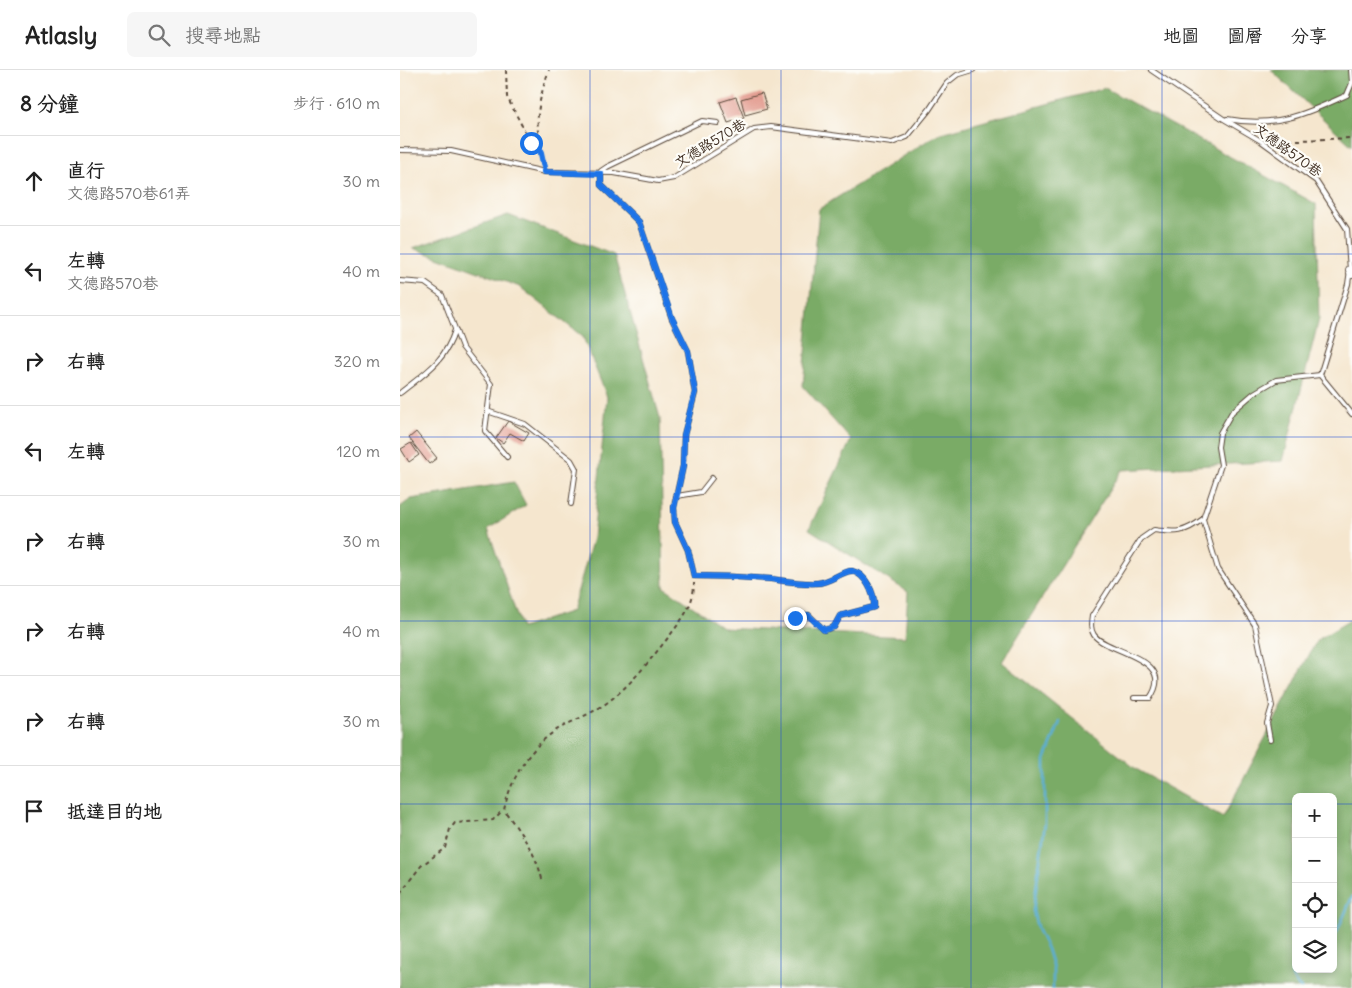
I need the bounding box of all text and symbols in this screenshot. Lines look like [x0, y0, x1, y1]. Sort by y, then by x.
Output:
search box [127, 12, 477, 57]
text: Atlasly [25, 20, 97, 50]
icon: search [145, 21, 173, 49]
text: 搜尋地點 [185, 23, 261, 47]
text: 地圖 [1163, 24, 1199, 47]
text: 圖層 [1227, 24, 1263, 47]
text: 分享 [1291, 24, 1327, 47]
text: 8 分鐘 [20, 90, 79, 117]
text: 步行 · 610 m [293, 93, 380, 113]
street label: 文德路570巷 [671, 114, 750, 171]
street label: 文德路570巷 [1250, 119, 1327, 181]
route start [520, 132, 543, 155]
text: 直行 [67, 158, 105, 182]
icon: ahead [20, 167, 48, 195]
text: 30 m [343, 171, 380, 191]
text: 文德路570巷61弄 [67, 183, 190, 203]
text: 左轉 [67, 248, 105, 272]
icon: left [20, 257, 48, 285]
text: 40 m [342, 261, 380, 281]
text: 文德路570巷 [67, 273, 159, 293]
icon: right [20, 347, 48, 375]
text: 右轉 [67, 349, 105, 373]
text: 320 m [334, 351, 380, 371]
icon: left [20, 437, 48, 465]
text: 左轉 [67, 439, 105, 463]
text: 120 m [337, 441, 380, 461]
icon: right [20, 527, 48, 555]
text: 右轉 [67, 529, 105, 553]
text: 30 m [343, 531, 380, 551]
route end [784, 607, 807, 630]
icon: right [20, 617, 48, 645]
text: 右轉 [67, 619, 105, 643]
text: 40 m [342, 621, 380, 641]
icon: right [20, 707, 48, 735]
text: 右轉 [67, 709, 105, 733]
text: 30 m [343, 711, 380, 731]
map controls [1292, 793, 1337, 973]
button: + [1292, 793, 1337, 838]
icon: arrive [20, 797, 48, 825]
text: 抵達目的地 [67, 799, 162, 823]
button: − [1292, 838, 1337, 883]
button: locate [1292, 883, 1337, 928]
button: layers [1292, 928, 1337, 973]

